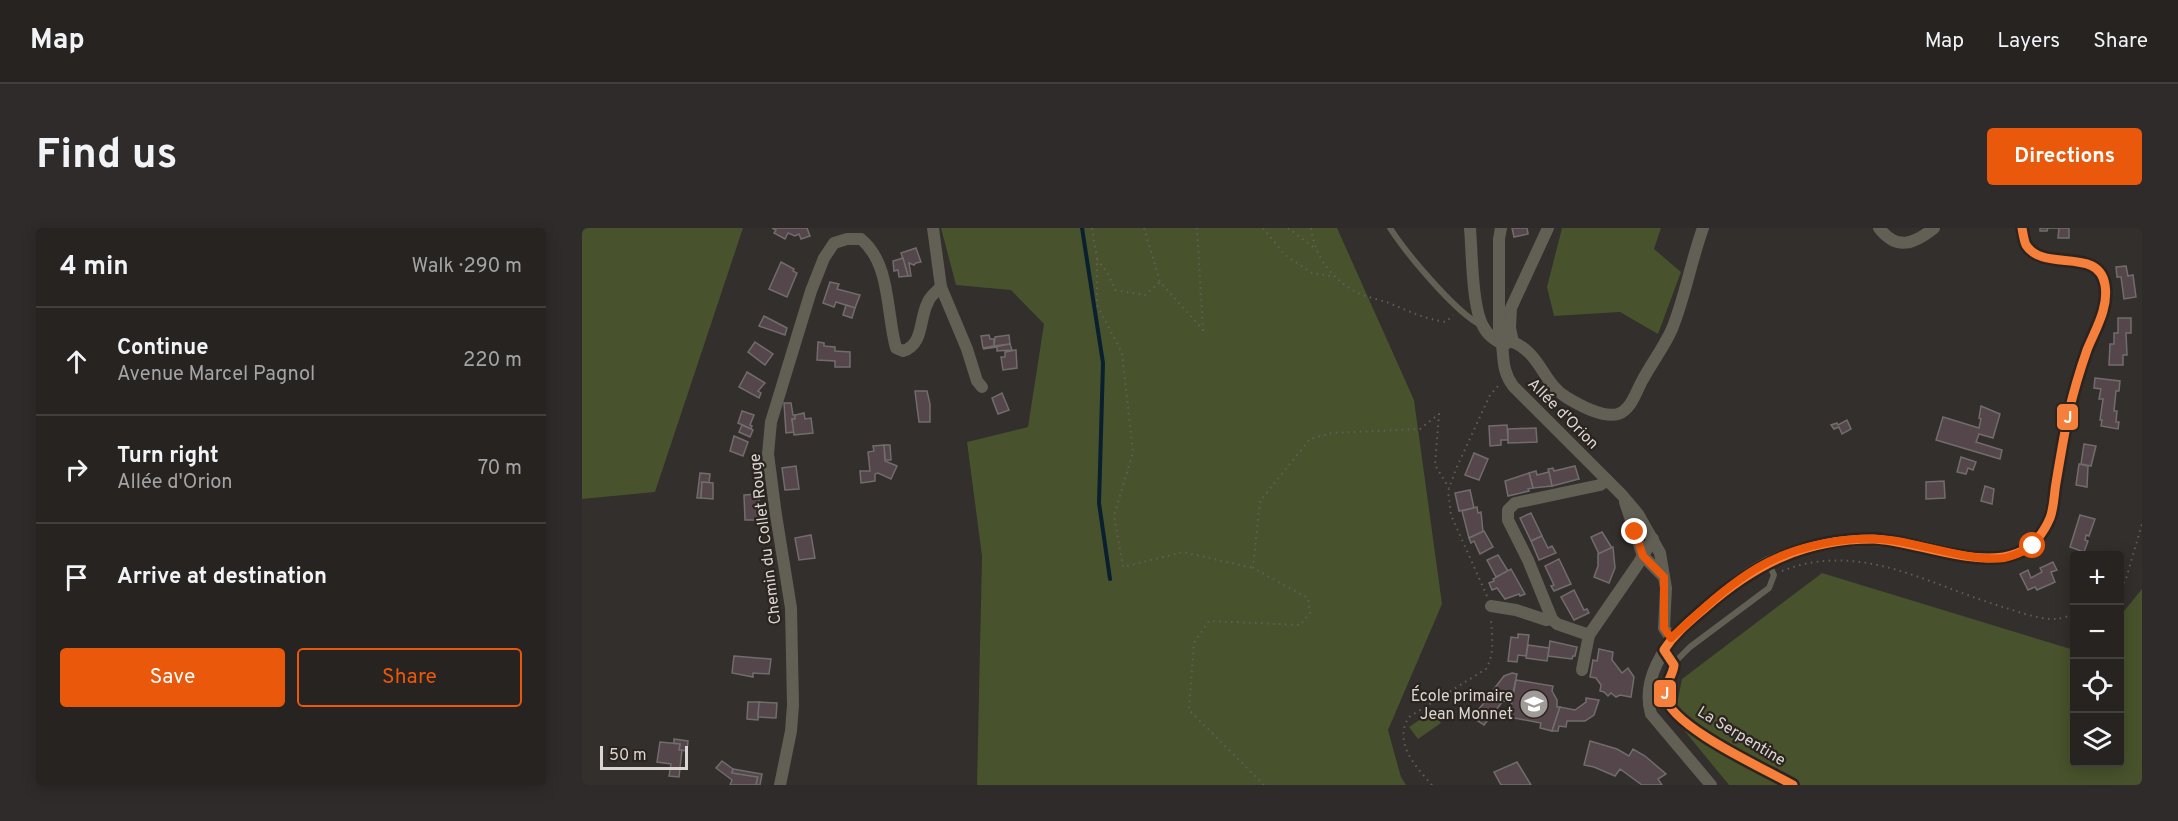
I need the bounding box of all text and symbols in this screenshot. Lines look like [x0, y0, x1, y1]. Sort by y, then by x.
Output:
text: Map [30, 23, 85, 59]
text: Map [1925, 28, 1964, 55]
text: Layers [1997, 28, 2060, 55]
text: Share [2093, 28, 2148, 55]
button: Directions [1987, 128, 2142, 185]
text: Find us [36, 130, 177, 183]
text: 4 min [60, 251, 129, 284]
text: Walk · 290 m [411, 254, 522, 280]
text: Continue [117, 335, 208, 362]
icon: ahead [60, 345, 93, 378]
text: 220 m [463, 348, 522, 374]
text: Avenue Marcel Pagnol [117, 362, 315, 388]
street label: Allée d'Orion [1523, 375, 1602, 454]
line badge: J [2056, 403, 2079, 431]
text: J [2064, 409, 2072, 429]
text: Turn right [117, 443, 219, 470]
street label: Chemin du Collet Rouge [746, 452, 786, 625]
icon: right [60, 453, 93, 486]
text: 70 m [478, 456, 522, 482]
text: Allée d'Orion [117, 470, 233, 496]
route end [1621, 518, 1647, 544]
route start [2019, 532, 2045, 558]
map controls [2070, 551, 2124, 767]
button: + [2070, 551, 2124, 605]
icon: arrive [60, 561, 93, 594]
text: Arrive at destination [117, 564, 327, 591]
button: − [2070, 605, 2124, 659]
button: Save [60, 648, 285, 707]
button: Share [297, 648, 522, 707]
button: locate [2070, 659, 2124, 713]
line badge: J [1653, 679, 1677, 708]
place label: École primaire Jean Monnet [1411, 685, 1513, 725]
text: J [1661, 685, 1669, 705]
school or university icon: École primaire Jean Monnet [1518, 688, 1550, 720]
street label: La Serpentine [1693, 702, 1789, 771]
button: layers [2070, 713, 2124, 767]
scale bar [600, 743, 688, 770]
text: 50 m [609, 746, 647, 766]

